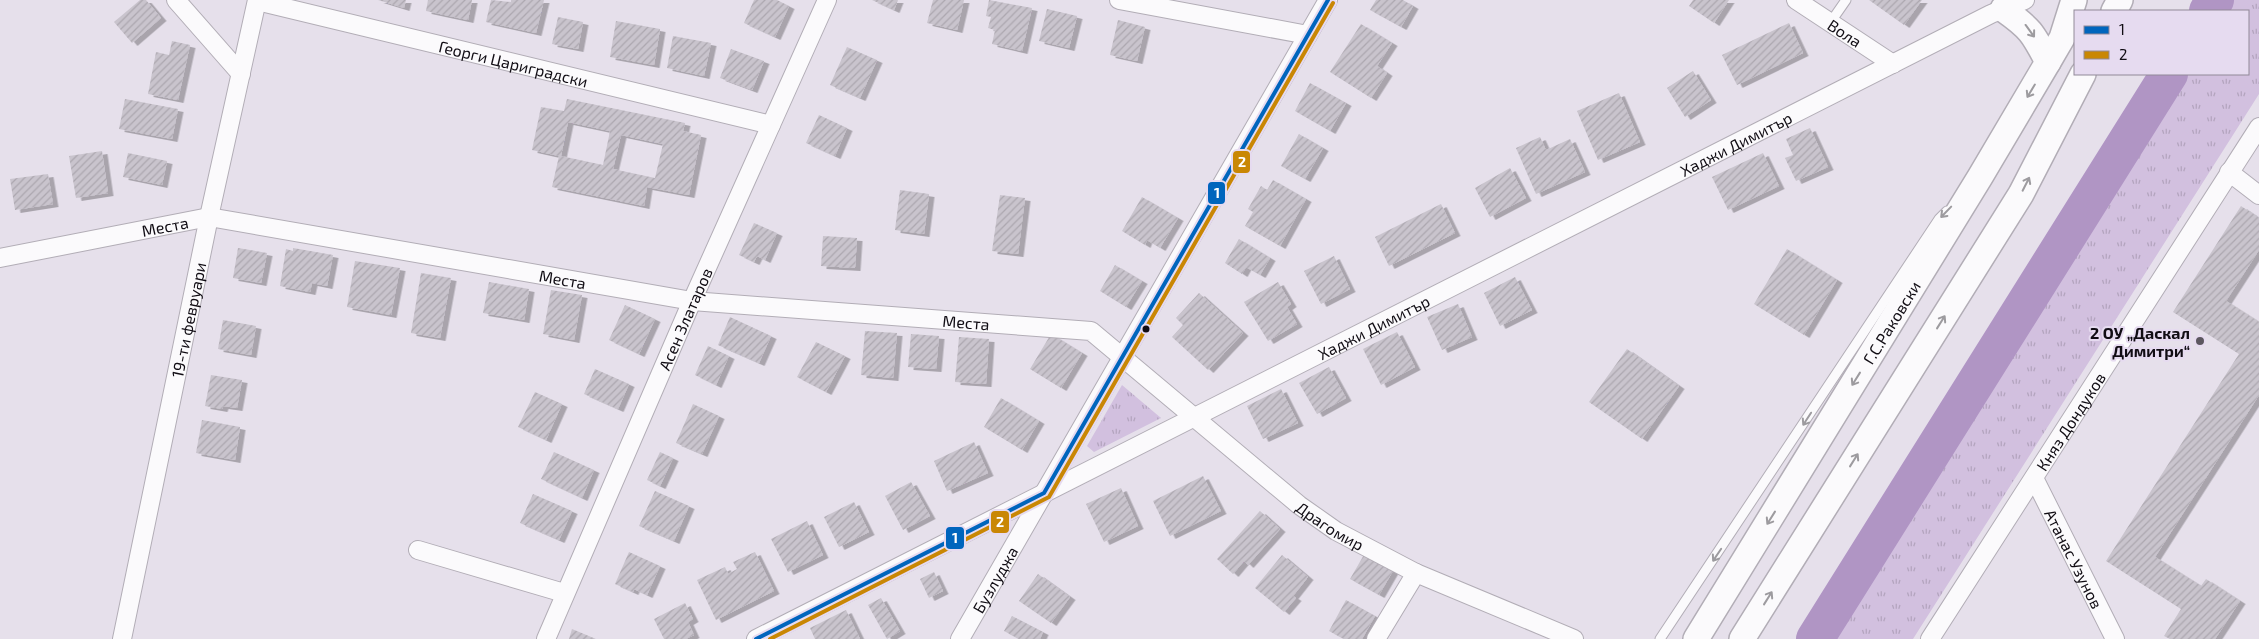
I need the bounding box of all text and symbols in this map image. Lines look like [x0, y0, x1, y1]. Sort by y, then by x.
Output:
legend [2074, 10, 2249, 75]
street label: Вола [1825, 14, 1866, 51]
text: 1 [2119, 20, 2125, 38]
one-way arrow [2025, 24, 2036, 37]
street label: Георги Цариградски [437, 36, 590, 90]
text: 2 [2119, 45, 2127, 63]
one-way arrow [2025, 83, 2035, 97]
street label: Хаджи Димитър [1677, 107, 1795, 179]
line badge: 2 [1232, 150, 1251, 174]
text: 2 [1238, 153, 1246, 170]
one-way arrow [2022, 177, 2031, 192]
line badge: 1 [1207, 181, 1226, 205]
text: 1 [1214, 184, 1220, 201]
one-way arrow [1940, 206, 1952, 218]
street label: Места [140, 212, 190, 240]
street label: 19-ти февруари [167, 260, 209, 379]
street label: Асен Златаров [654, 264, 715, 373]
street label: Места [538, 265, 588, 292]
street label: Г.С.Раковски [1858, 277, 1924, 367]
street label: Хаджи Димитър [1314, 290, 1433, 363]
street label: Места [942, 310, 990, 333]
one-way arrow [1936, 316, 1946, 330]
place label: 2 ОУ „Даскал Димитри“ [2090, 323, 2190, 360]
unlabelled marker [1141, 324, 1151, 334]
marker: 2 ОУ „Даскал Димитри“ [2194, 335, 2206, 347]
street label: Княз Дондуков [2031, 368, 2109, 474]
one-way arrow [1850, 372, 1860, 386]
one-way arrow [1802, 412, 1812, 426]
one-way arrow [1850, 453, 1860, 467]
street label: Драгомир [1293, 497, 1367, 554]
street label: Атанас Узунов [2042, 506, 2107, 611]
line badge: 2 [990, 510, 1010, 534]
one-way arrow [1765, 510, 1775, 524]
text: 2 [996, 513, 1004, 530]
line badge: 1 [945, 526, 965, 550]
text: 1 [952, 529, 958, 546]
street label: Бузлуджа [968, 543, 1021, 616]
one-way arrow [1712, 547, 1722, 561]
one-way arrow [1764, 591, 1774, 605]

